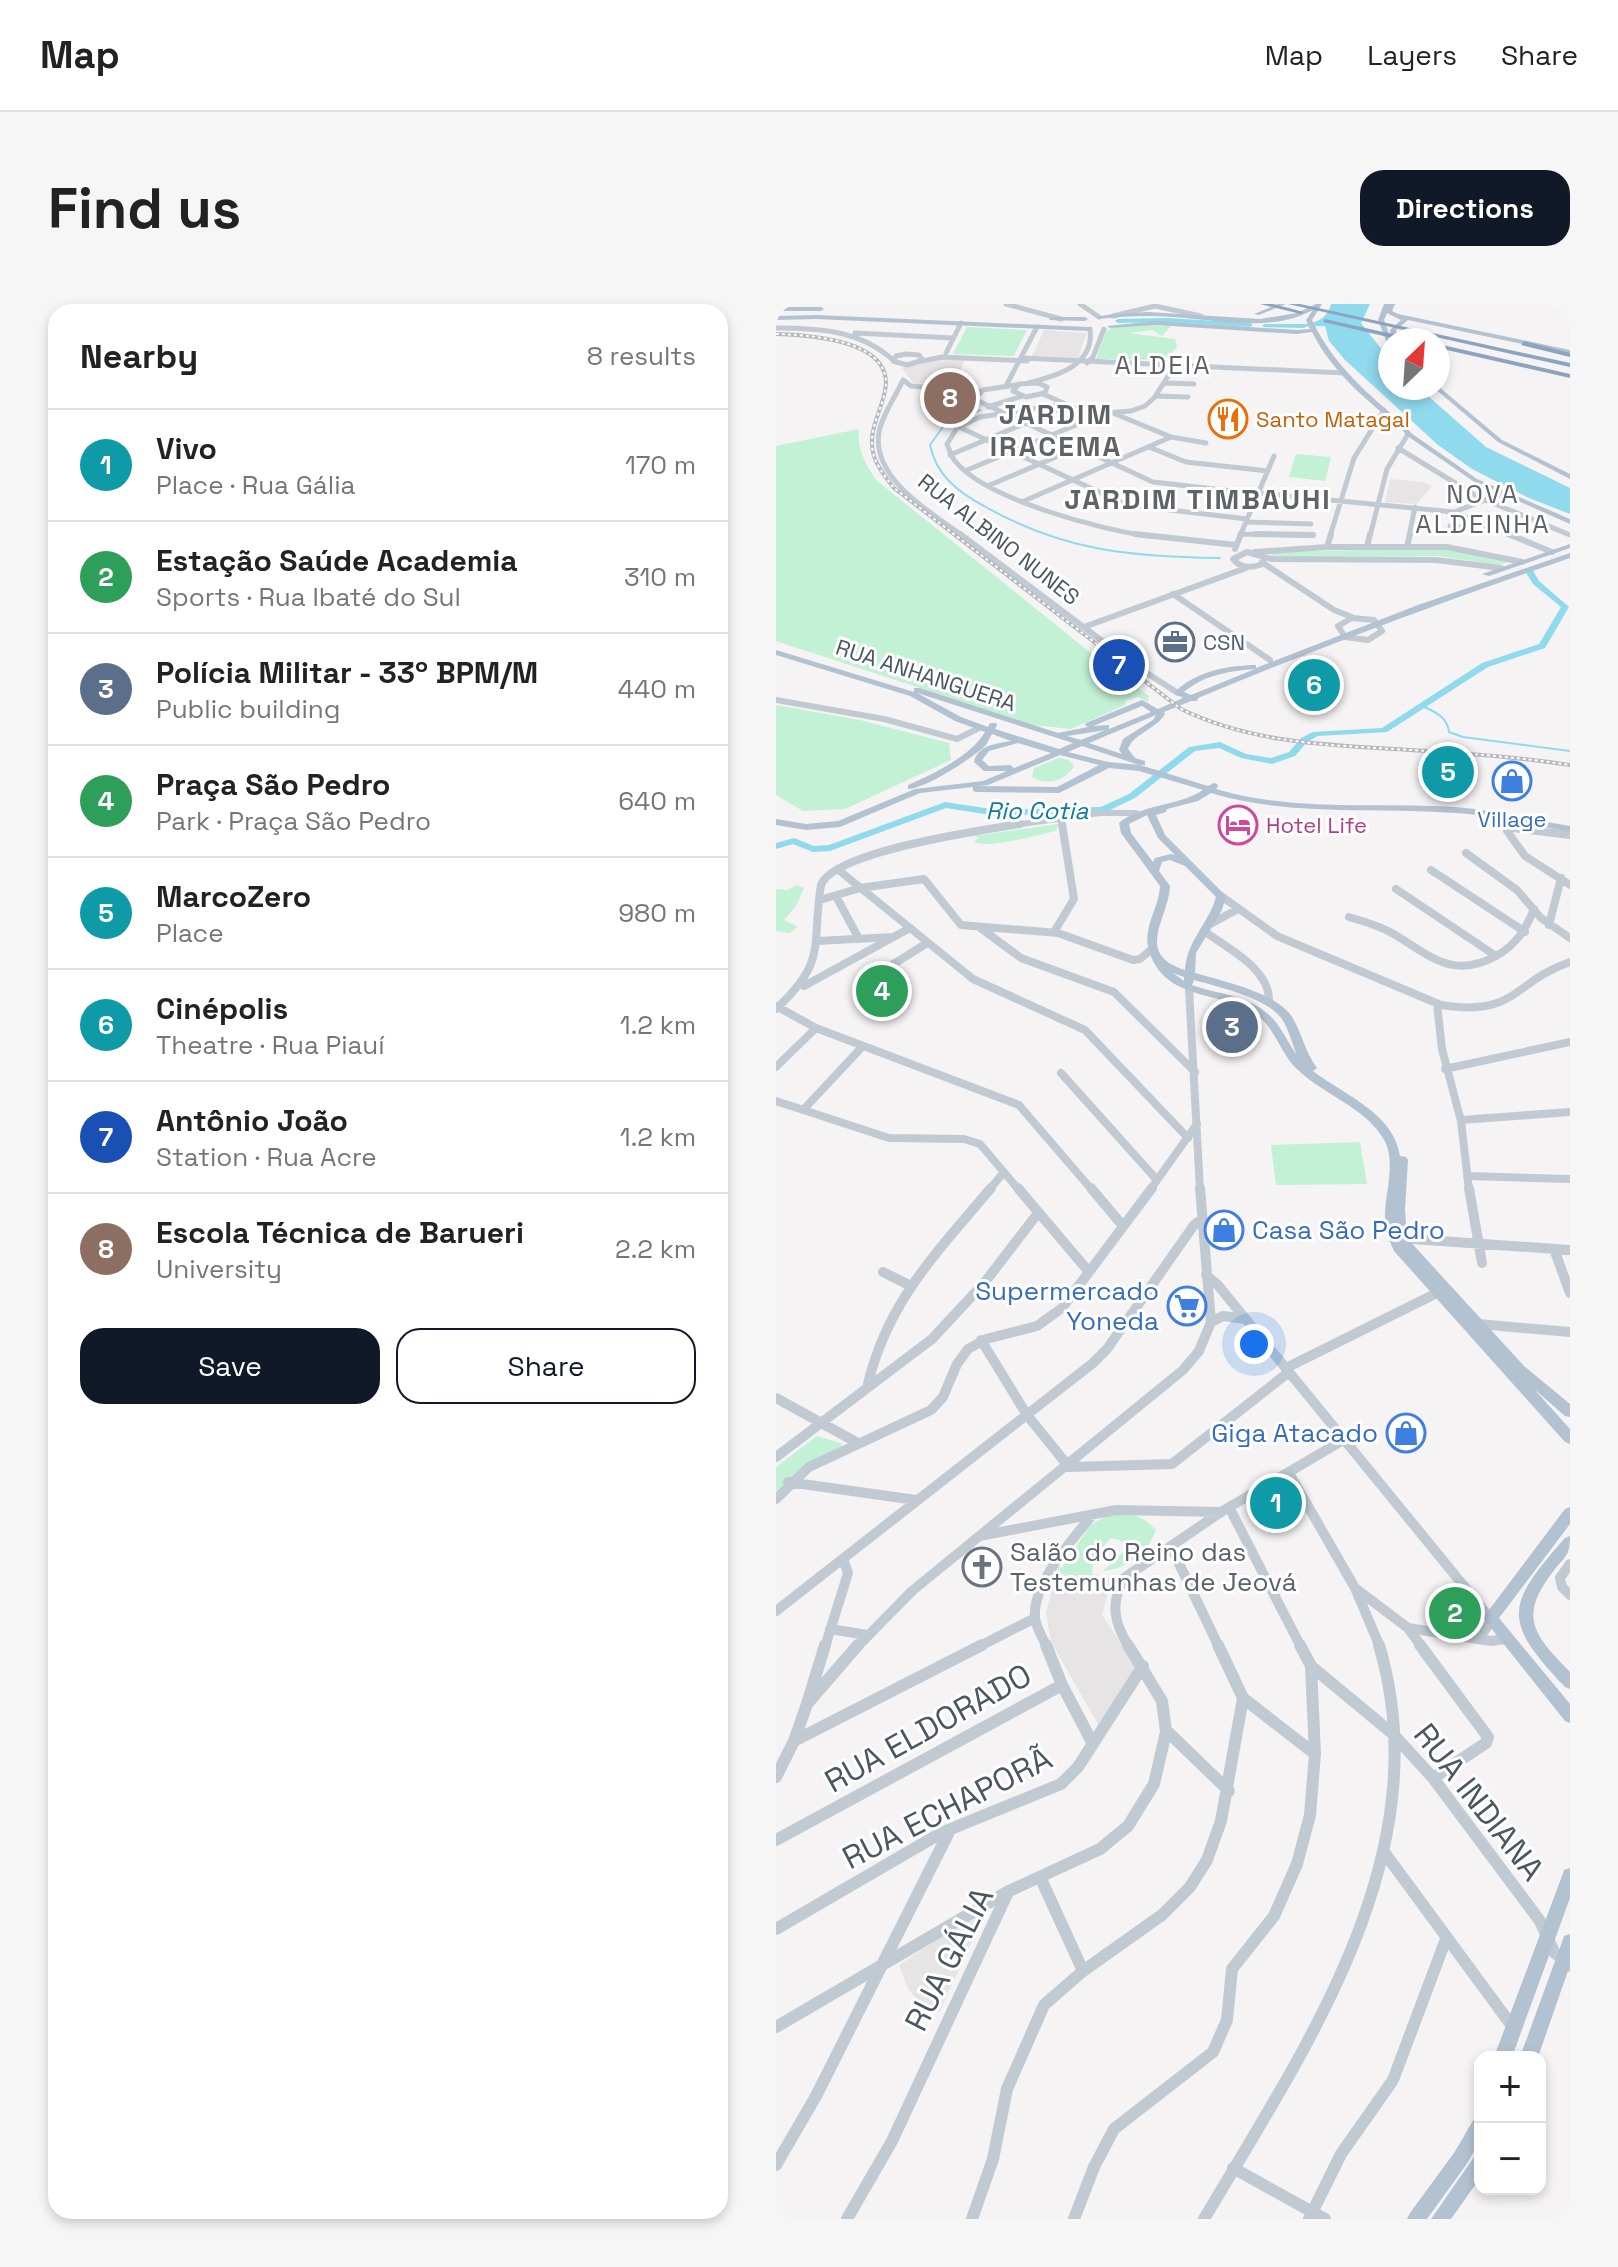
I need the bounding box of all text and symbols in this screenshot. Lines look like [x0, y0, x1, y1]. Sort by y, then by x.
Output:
text: Map [40, 31, 120, 79]
text: Map [1265, 37, 1323, 73]
text: Layers [1367, 37, 1457, 73]
text: Share [1501, 37, 1578, 73]
button: Directions [1360, 170, 1570, 246]
text: Find us [48, 173, 241, 244]
north arrow [1378, 328, 1450, 400]
text: Nearby [80, 335, 198, 378]
text: 8 results [587, 339, 696, 373]
district label: ALDEIA [1114, 348, 1212, 382]
pin: 8 [924, 368, 976, 428]
district label: JARDIM IRACEMA [990, 396, 1122, 464]
restaurant icon: Santo Matagal [1207, 398, 1249, 440]
place label: Santo Matagal [1256, 405, 1410, 433]
text: Vivo [156, 429, 217, 468]
text: 1 [100, 448, 112, 482]
text: 170 m [625, 448, 696, 482]
street label: RUA ALBINO NUNES [912, 467, 1086, 611]
text: Place · Rua Gália [156, 468, 356, 502]
district label: NOVA ALDEINHA [1415, 477, 1551, 541]
district label: JARDIM TIMBAUHI [1064, 481, 1332, 517]
text: Estação Saúde Academia [156, 541, 518, 580]
text: 2 [98, 560, 114, 594]
text: 310 m [624, 560, 696, 594]
text: Sports · Rua Ibaté do Sul [156, 580, 461, 614]
office icon: CSN [1154, 621, 1196, 663]
place label: CSN [1203, 628, 1245, 656]
street label: RUA ANHANGUERA [832, 633, 1020, 717]
pin: 7 [1093, 635, 1145, 695]
text: Polícia Militar - 33º BPM/M [156, 653, 538, 692]
pin: 6 [1288, 655, 1340, 715]
text: 3 [98, 672, 114, 706]
text: 440 m [618, 672, 696, 706]
text: Public building [156, 692, 340, 726]
pin: 5 [1422, 742, 1474, 802]
shop icon: Village [1491, 760, 1533, 802]
text: Praça São Pedro [156, 765, 390, 804]
text: 4 [98, 784, 114, 818]
text: 640 m [618, 784, 696, 818]
water label: Rio Cotia [986, 795, 1088, 826]
text: Park · Praça São Pedro [156, 804, 431, 838]
hotel icon: Hotel Life [1217, 804, 1259, 846]
place label: Village [1477, 805, 1547, 833]
place label: Hotel Life [1266, 811, 1367, 839]
text: MarcoZero [156, 877, 311, 916]
text: 5 [98, 896, 114, 930]
text: 980 m [618, 896, 696, 930]
text: Place [156, 916, 224, 950]
pin: 4 [856, 961, 908, 1021]
text: Cinépolis [156, 989, 288, 1028]
pin: 3 [1206, 997, 1258, 1057]
text: 6 [98, 1008, 114, 1042]
text: 1.2 km [620, 1008, 696, 1042]
text: Theatre · Rua Piauí [156, 1028, 385, 1062]
text: Antônio João [156, 1101, 348, 1140]
text: 7 [99, 1120, 113, 1154]
text: 1.2 km [620, 1120, 696, 1154]
text: Station · Rua Acre [156, 1140, 377, 1174]
shop icon: Casa São Pedro [1203, 1209, 1245, 1251]
text: Escola Técnica de Barueri [156, 1213, 524, 1252]
place label: Casa São Pedro [1252, 1213, 1445, 1247]
text: 8 [98, 1232, 114, 1266]
text: 2.2 km [615, 1232, 696, 1266]
text: University [156, 1252, 282, 1286]
place label: Supermercado Yoneda [975, 1274, 1159, 1338]
supermarket icon: Supermercado Yoneda [1166, 1285, 1208, 1327]
your location [1234, 1324, 1274, 1364]
button: Save [80, 1328, 380, 1404]
button: Share [396, 1328, 696, 1404]
shop icon: Giga Atacado [1385, 1412, 1427, 1454]
place label: Giga Atacado [1211, 1416, 1378, 1450]
pin: 1 [1250, 1473, 1302, 1533]
place label: Salão do Reino das Testemunhas de Jeová [1010, 1535, 1297, 1599]
church icon: Salão do Reino das Testemunhas de Jeová [961, 1546, 1003, 1588]
pin: 2 [1429, 1583, 1481, 1643]
street label: RUA ELDORADO [818, 1655, 1038, 1801]
street label: RUA INDIANA [1405, 1715, 1553, 1889]
street label: RUA ECHAPORÃ [836, 1738, 1058, 1878]
street label: RUA GÁLIA [896, 1881, 1002, 2037]
map controls [1474, 2051, 1546, 2195]
button: + [1474, 2051, 1546, 2123]
button: − [1474, 2123, 1546, 2195]

